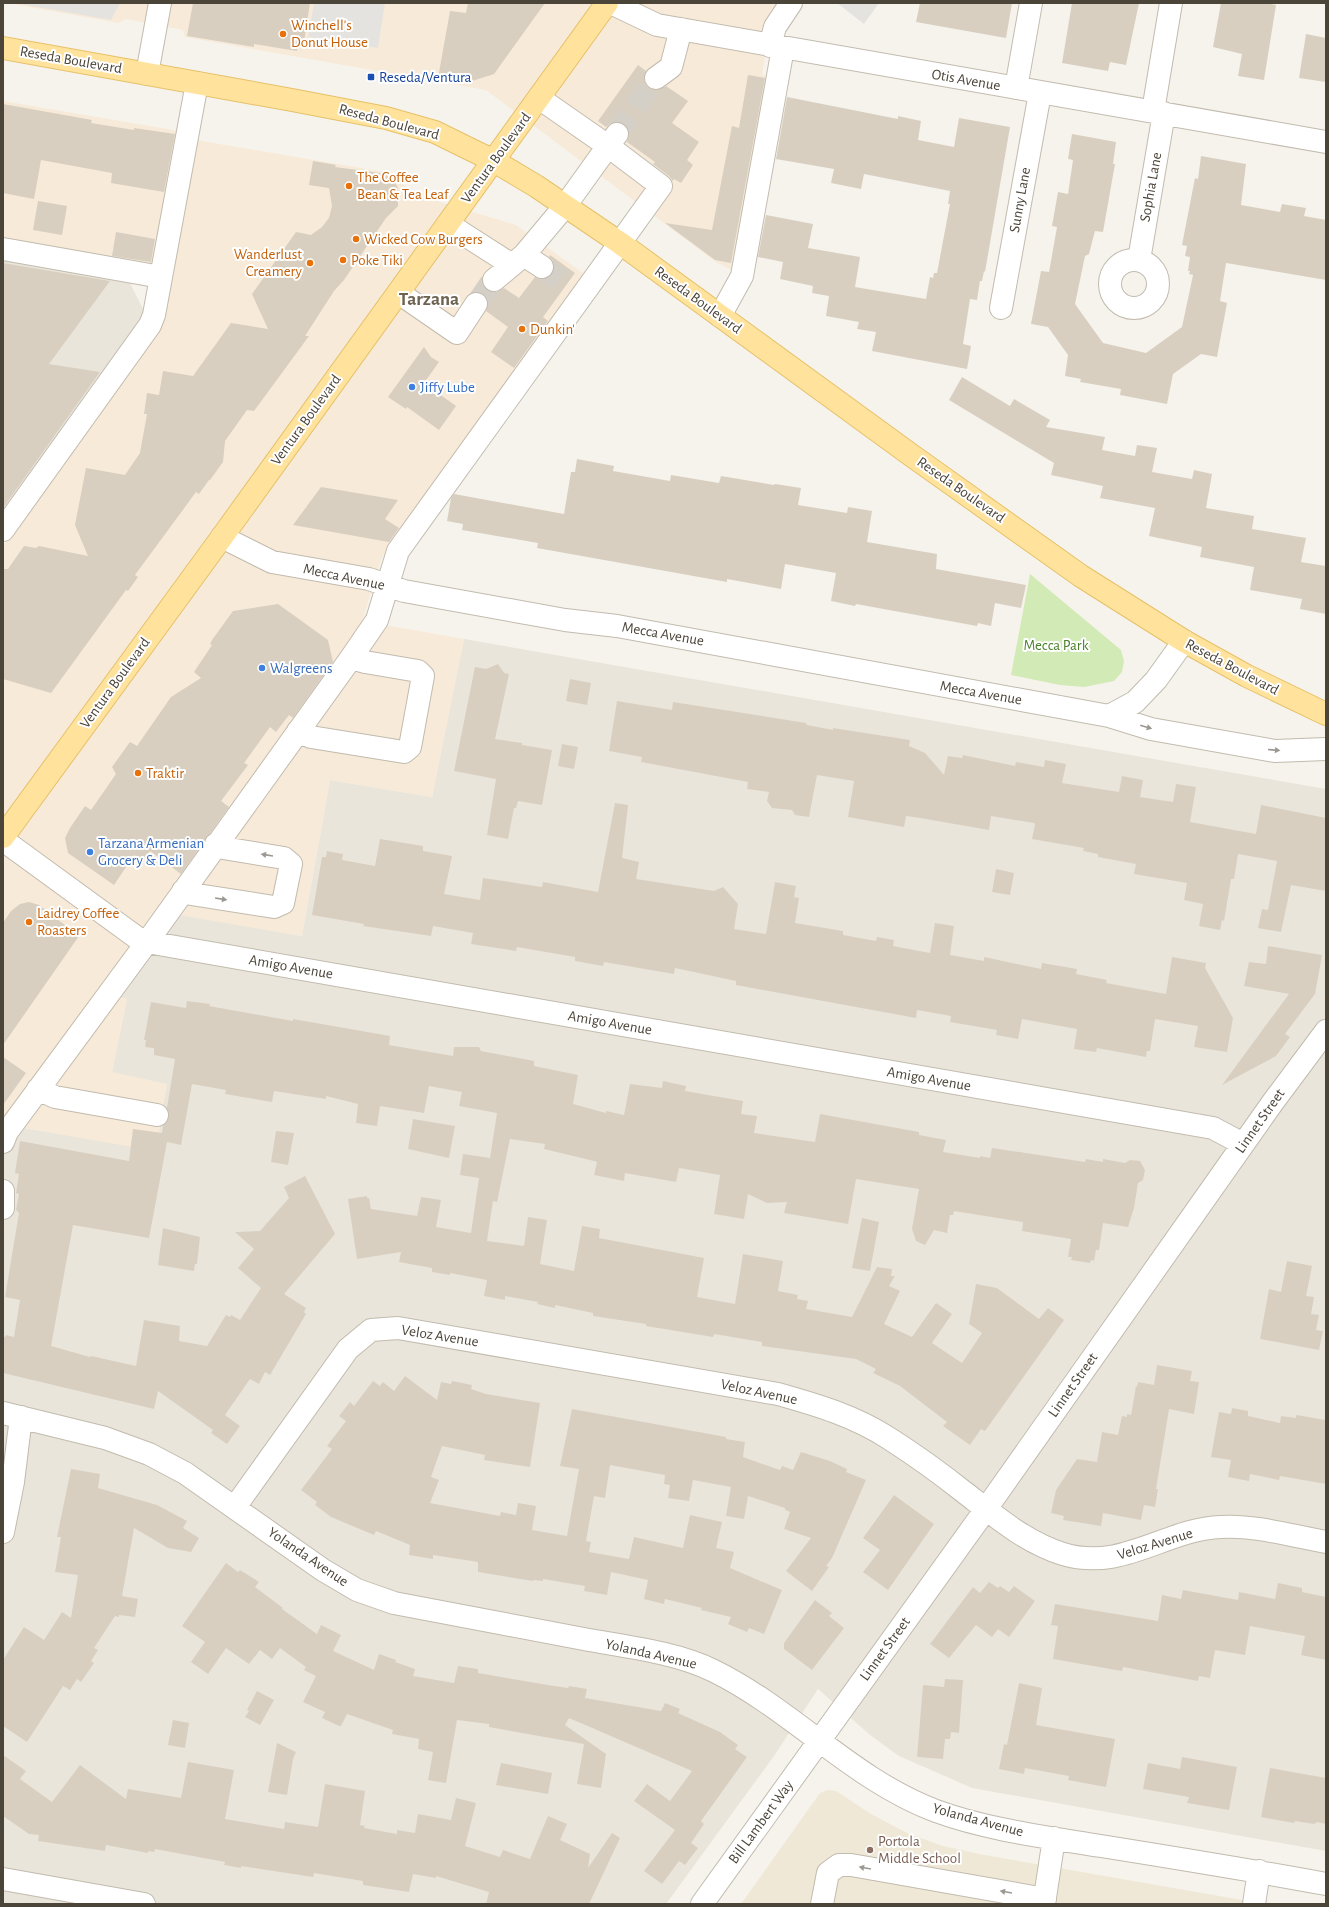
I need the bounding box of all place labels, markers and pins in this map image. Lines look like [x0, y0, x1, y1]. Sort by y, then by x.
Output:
place label: Winchell's Donut House [291, 18, 368, 50]
marker: Winchell's Donut House [278, 29, 288, 39]
place label: Reseda/Ventura [379, 70, 472, 85]
marker: Reseda/Ventura [366, 72, 376, 82]
place label: The Coffee Bean & Tea Leaf [357, 170, 450, 202]
marker: The Coffee Bean & Tea Leaf [344, 181, 354, 191]
place label: Wicked Cow Burgers [364, 232, 483, 247]
marker: Wicked Cow Burgers [351, 234, 361, 244]
place label: Wanderlust Creamery [234, 247, 303, 279]
place label: Poke Tiki [351, 253, 403, 268]
marker: Poke Tiki [338, 255, 348, 265]
marker: Wanderlust Creamery [305, 258, 315, 268]
place label: Dunkin' [530, 322, 575, 337]
marker: Dunkin' [517, 324, 527, 334]
place label: Jiffy Lube [420, 380, 475, 395]
marker: Jiffy Lube [407, 382, 417, 392]
place label: Walgreens [270, 661, 332, 676]
marker: Walgreens [257, 663, 267, 673]
place label: Traktir [146, 766, 184, 781]
marker: Traktir [133, 768, 143, 778]
place label: Tarzana Armenian Grocery & Deli [98, 836, 204, 868]
marker: Tarzana Armenian Grocery & Deli [85, 847, 95, 857]
place label: Laidrey Coffee Roasters [37, 906, 119, 938]
marker: Laidrey Coffee Roasters [24, 917, 34, 927]
place label: Portola Middle School [878, 1834, 961, 1866]
marker: Portola Middle School [865, 1845, 875, 1855]

